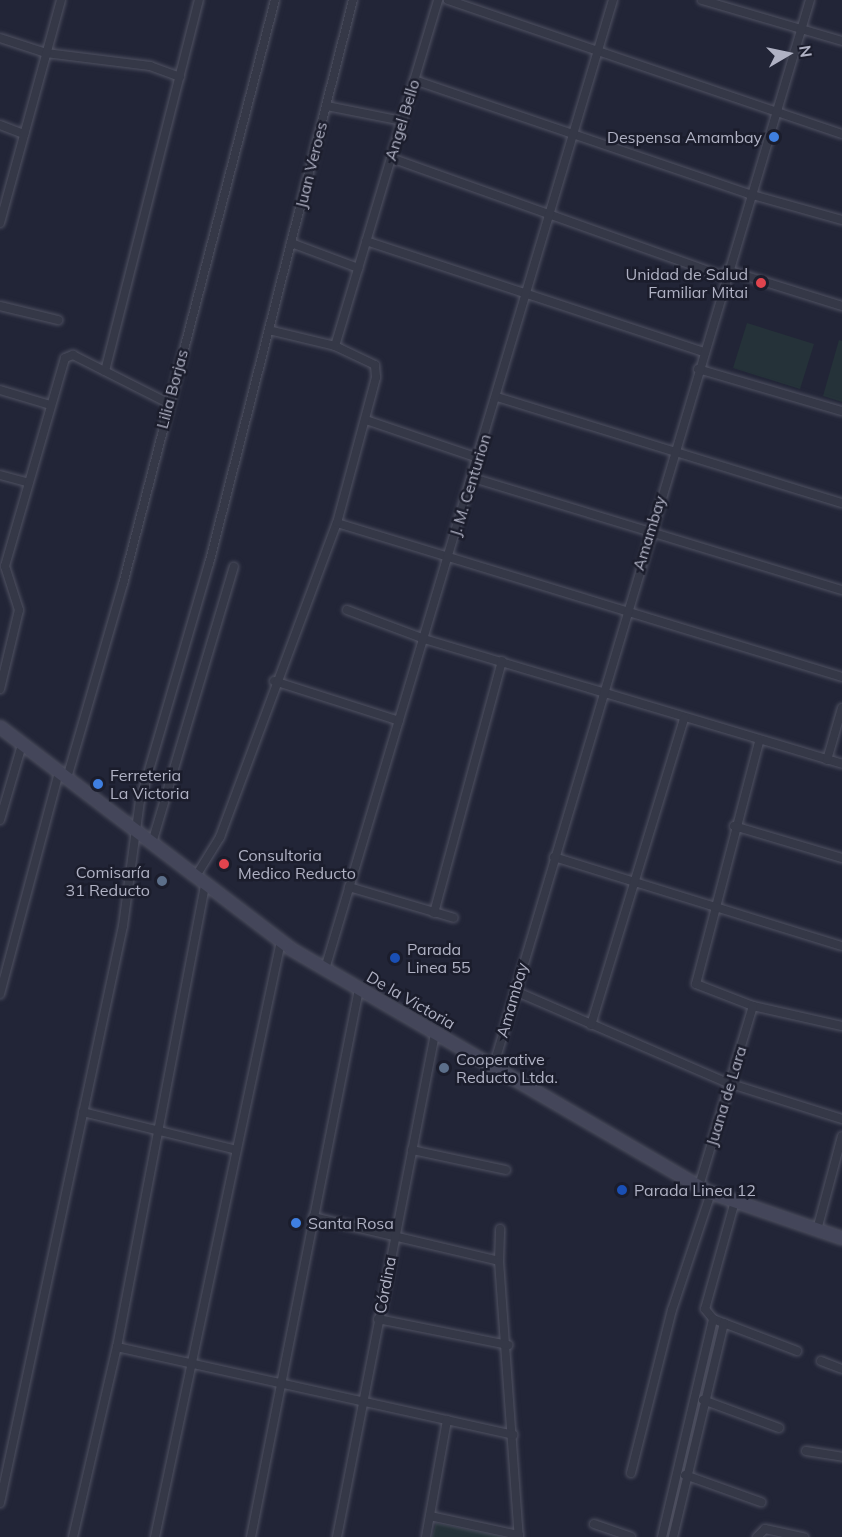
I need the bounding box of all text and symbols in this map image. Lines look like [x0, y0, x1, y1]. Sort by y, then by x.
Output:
north arrow [758, 24, 818, 84]
text: N [795, 44, 817, 59]
street label: Angel Bello [381, 77, 423, 163]
street label: Juan Veroes [291, 120, 331, 210]
place label: Despensa Amambay [607, 127, 762, 147]
marker: Despensa Amambay [767, 130, 781, 144]
place label: Unidad de Salud Familiar Mitai [625, 264, 748, 302]
marker: Unidad de Salud Familiar Mitai [752, 274, 770, 292]
street label: Lilia Borjas [152, 347, 192, 431]
street label: J. M. Centurion [445, 432, 495, 538]
street label: Amambay [629, 493, 669, 573]
place label: Ferreteria La Victoria [110, 765, 189, 803]
marker: Ferreteria La Victoria [91, 777, 105, 791]
place label: Consultoria Medico Reducto [238, 845, 356, 883]
marker: Consultoria Medico Reducto [215, 855, 233, 873]
place label: Comisaría 31 Reducto [66, 862, 150, 900]
marker: Comisaría 31 Reducto [155, 874, 169, 888]
place label: Parada Linea 55 [407, 939, 471, 977]
marker: Parada Linea 55 [388, 951, 402, 965]
street label: Amambay [492, 960, 532, 1040]
street label: De la Victoria [363, 967, 459, 1033]
street label: Juana de Lara [702, 1044, 750, 1148]
place label: Cooperative Reducto Ltda. [456, 1049, 558, 1087]
marker: Cooperative Reducto Ltda. [437, 1061, 451, 1075]
place label: Parada Linea 12 [634, 1180, 756, 1200]
marker: Parada Linea 12 [615, 1183, 629, 1197]
place label: Santa Rosa [308, 1213, 394, 1233]
marker: Santa Rosa [289, 1216, 303, 1230]
street label: Córdina [370, 1255, 400, 1315]

